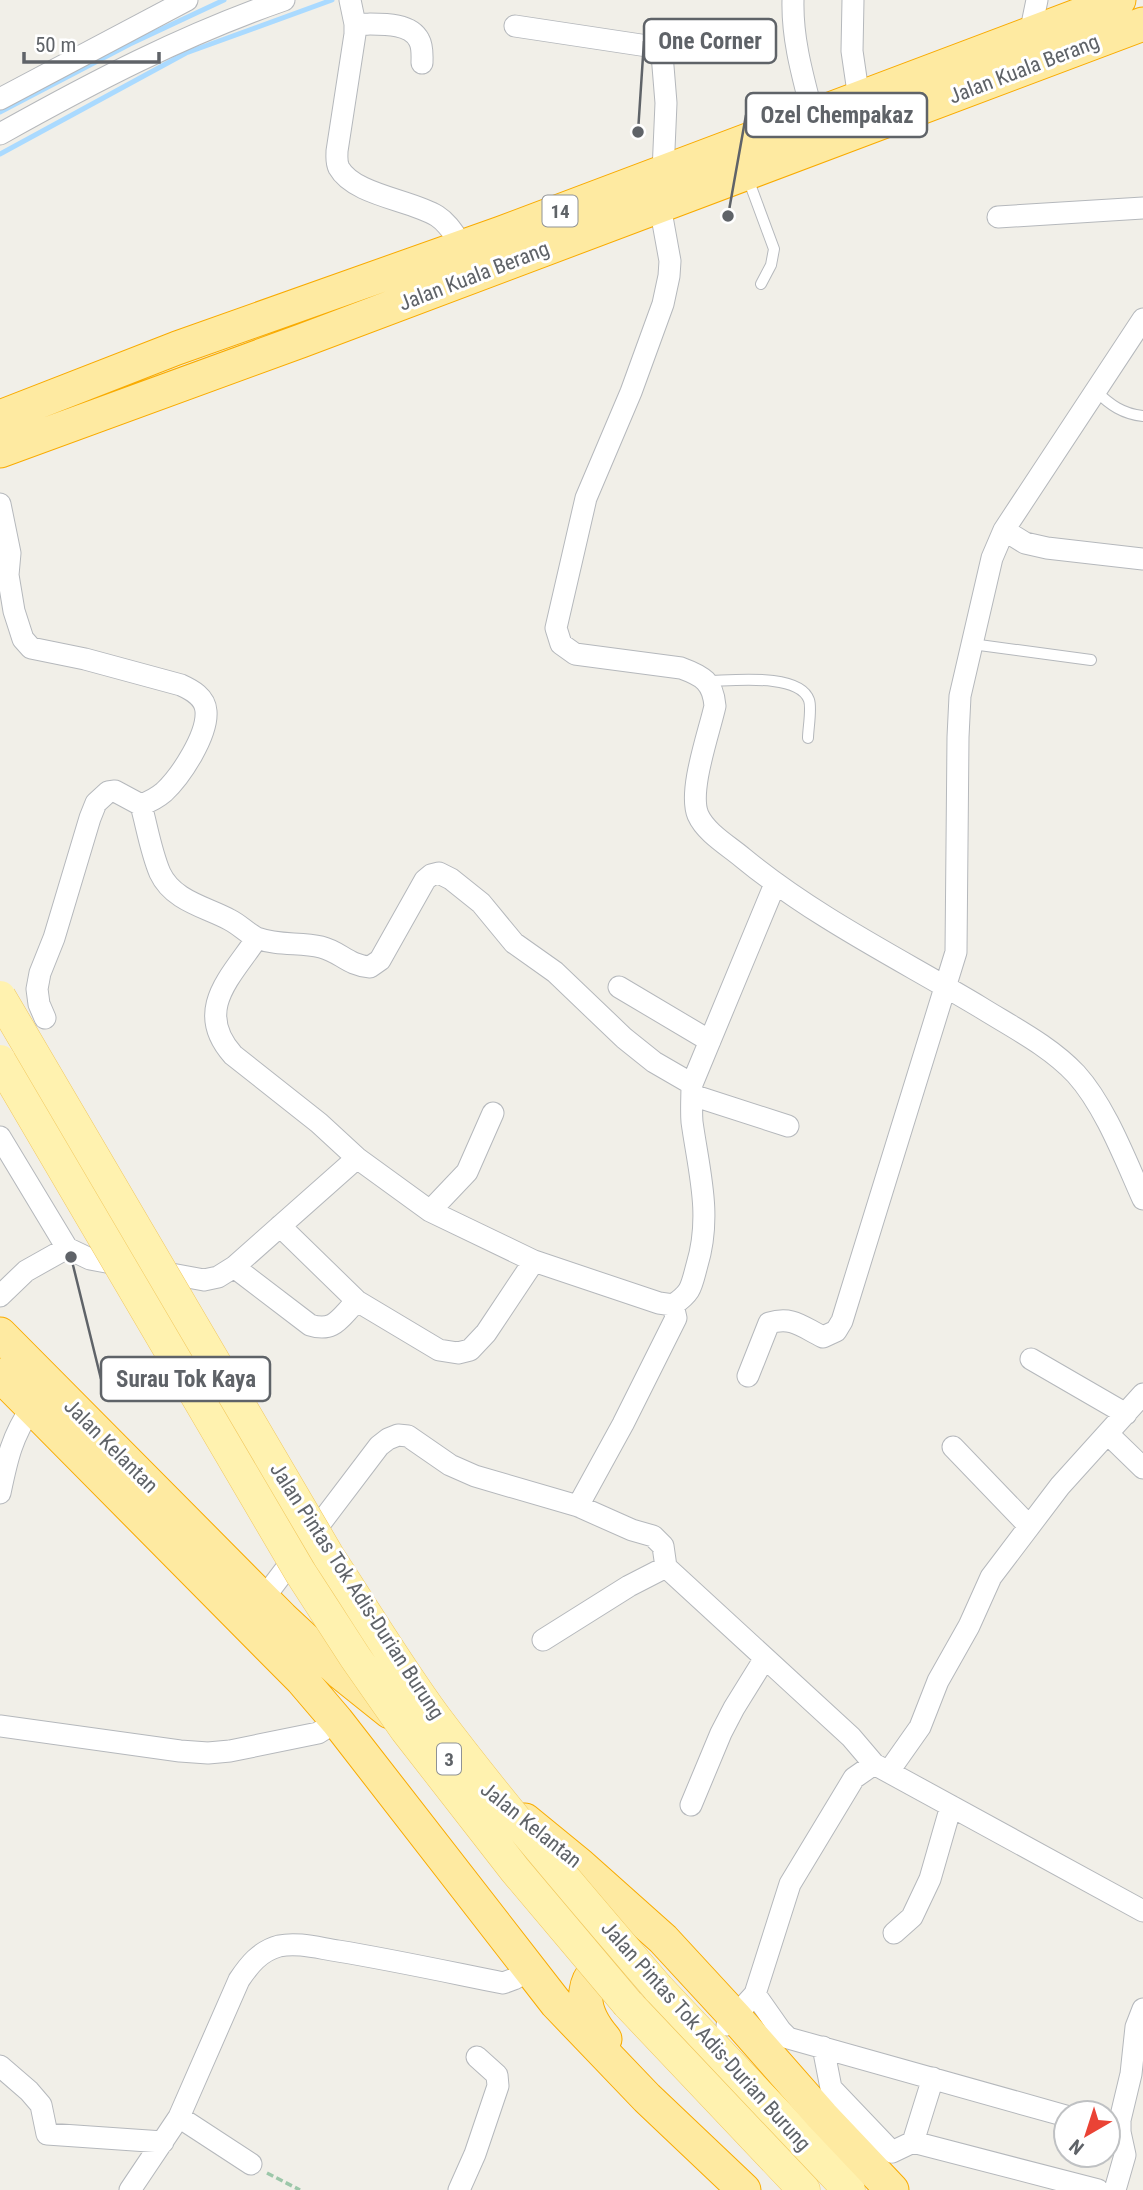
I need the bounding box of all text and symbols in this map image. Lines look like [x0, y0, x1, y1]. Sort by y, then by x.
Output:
callout: One Corner [644, 19, 776, 63]
scale bar [24, 21, 159, 65]
text: One Corner [658, 28, 762, 55]
street label: Jalan Kuala Berang [945, 29, 1103, 109]
text: 50 m [35, 33, 76, 57]
callout: Ozel Chempakaz [746, 93, 927, 137]
text: Ozel Chempakaz [760, 102, 914, 129]
road number: 14 [542, 196, 578, 226]
street label: Jalan Kuala Berang [395, 236, 553, 316]
callout: Surau Tok Kaya [101, 1357, 270, 1401]
text: Surau Tok Kaya [116, 1366, 256, 1393]
street label: Jalan Kelantan [59, 1394, 163, 1498]
street label: Jalan Pintas Tok Adis-Durian Burung [265, 1458, 449, 1724]
road number: 3 [437, 1744, 461, 1774]
street label: Jalan Kelantan [476, 1777, 586, 1873]
street label: Jalan Pintas Tok Adis-Durian Burung [596, 1916, 816, 2156]
north arrow [1052, 2099, 1122, 2169]
text: N [1065, 2134, 1088, 2159]

